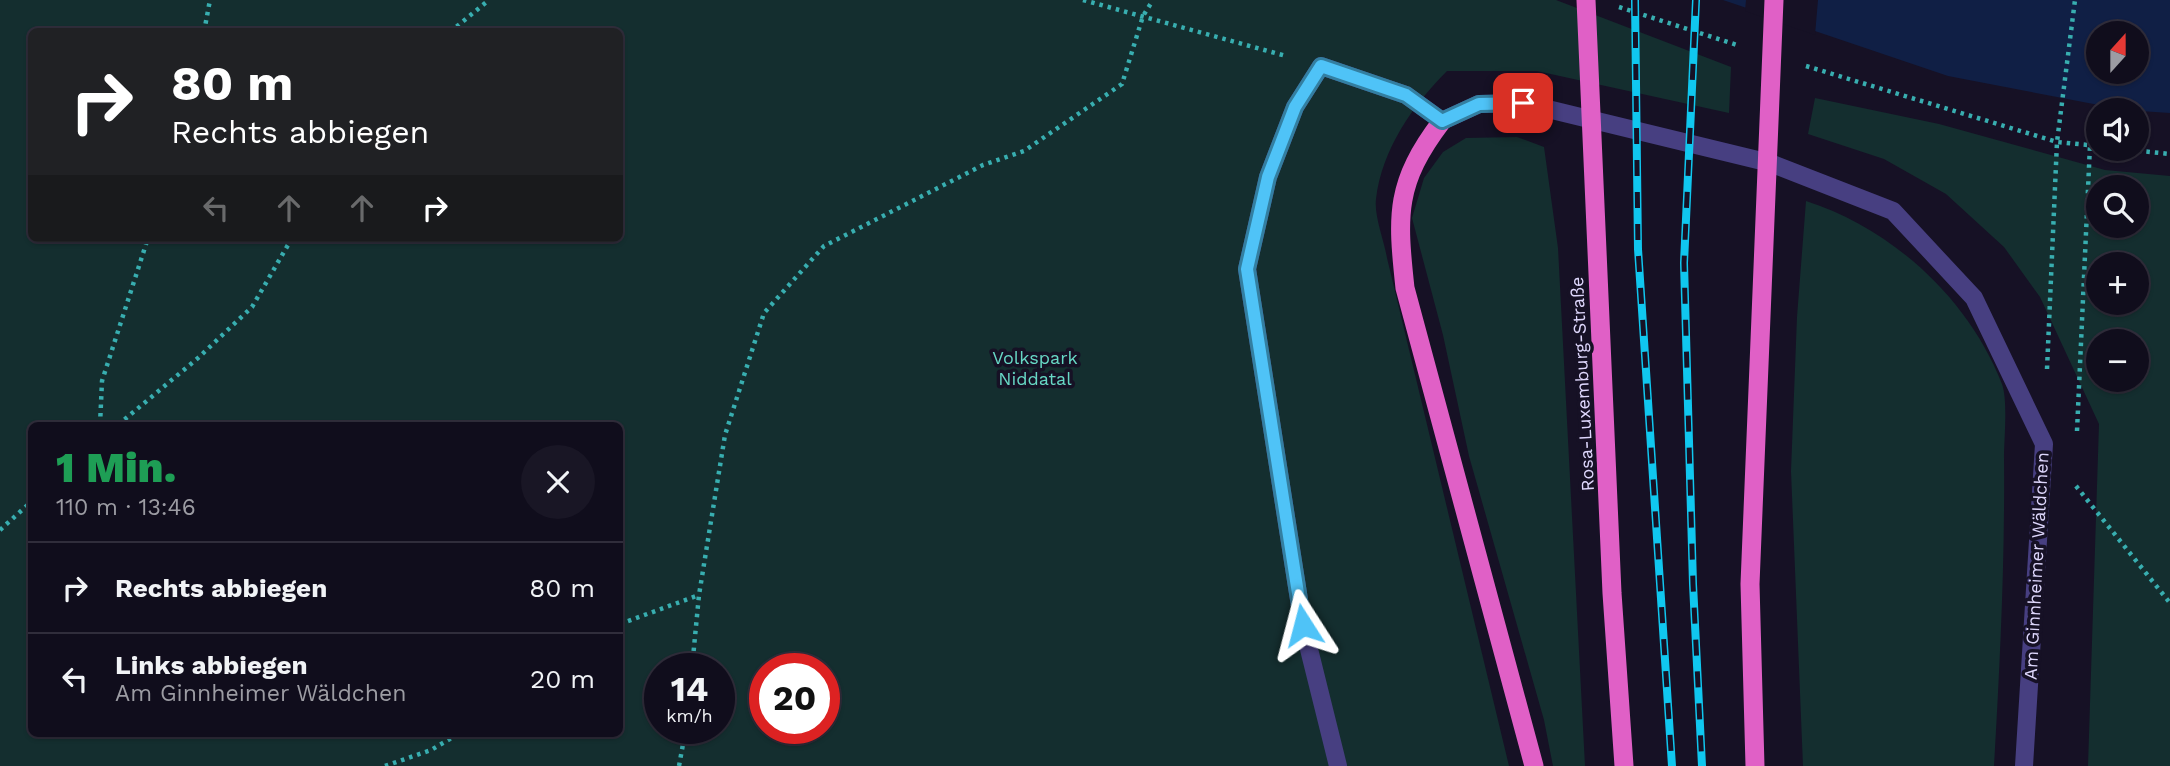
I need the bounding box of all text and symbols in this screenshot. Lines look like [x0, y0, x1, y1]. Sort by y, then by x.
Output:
north arrow [2086, 21, 2149, 84]
map controls [2086, 21, 2149, 392]
text: 80 m [171, 54, 293, 112]
icon: right [56, 56, 147, 147]
pin [1493, 73, 1553, 133]
icon: arrive [1504, 84, 1542, 122]
button: sound [2086, 98, 2149, 161]
text: Rechts abbiegen [171, 113, 429, 151]
button: search [2086, 175, 2149, 238]
icon: left [197, 189, 235, 227]
icon: ahead [270, 189, 308, 227]
icon: ahead [343, 189, 381, 227]
icon: right [416, 189, 454, 227]
button: + [2086, 252, 2149, 315]
street label: Rosa-Luxemburg-Straße [1566, 276, 1598, 492]
button: − [2086, 329, 2149, 392]
park label: Volkspark Niddatal [992, 347, 1078, 389]
text: 1 Min. [56, 443, 176, 492]
button: close [521, 445, 595, 519]
street label: Am Ginnheimer Wäldchen [2020, 452, 2052, 680]
text: 110 m · 13:46 [56, 494, 196, 521]
icon: right [56, 569, 94, 607]
text: Rechts abbiegen [115, 573, 327, 603]
text: 80 m [529, 573, 595, 603]
position arrow [1266, 588, 1340, 662]
text: Links abbiegen [115, 650, 308, 680]
speed limit sign: 20 [749, 653, 840, 744]
icon: left [56, 660, 94, 698]
text: 20 m [530, 664, 595, 694]
text: 14 [671, 668, 708, 710]
text: Am Ginnheimer Wäldchen [115, 680, 406, 707]
text: km/h [666, 705, 713, 726]

